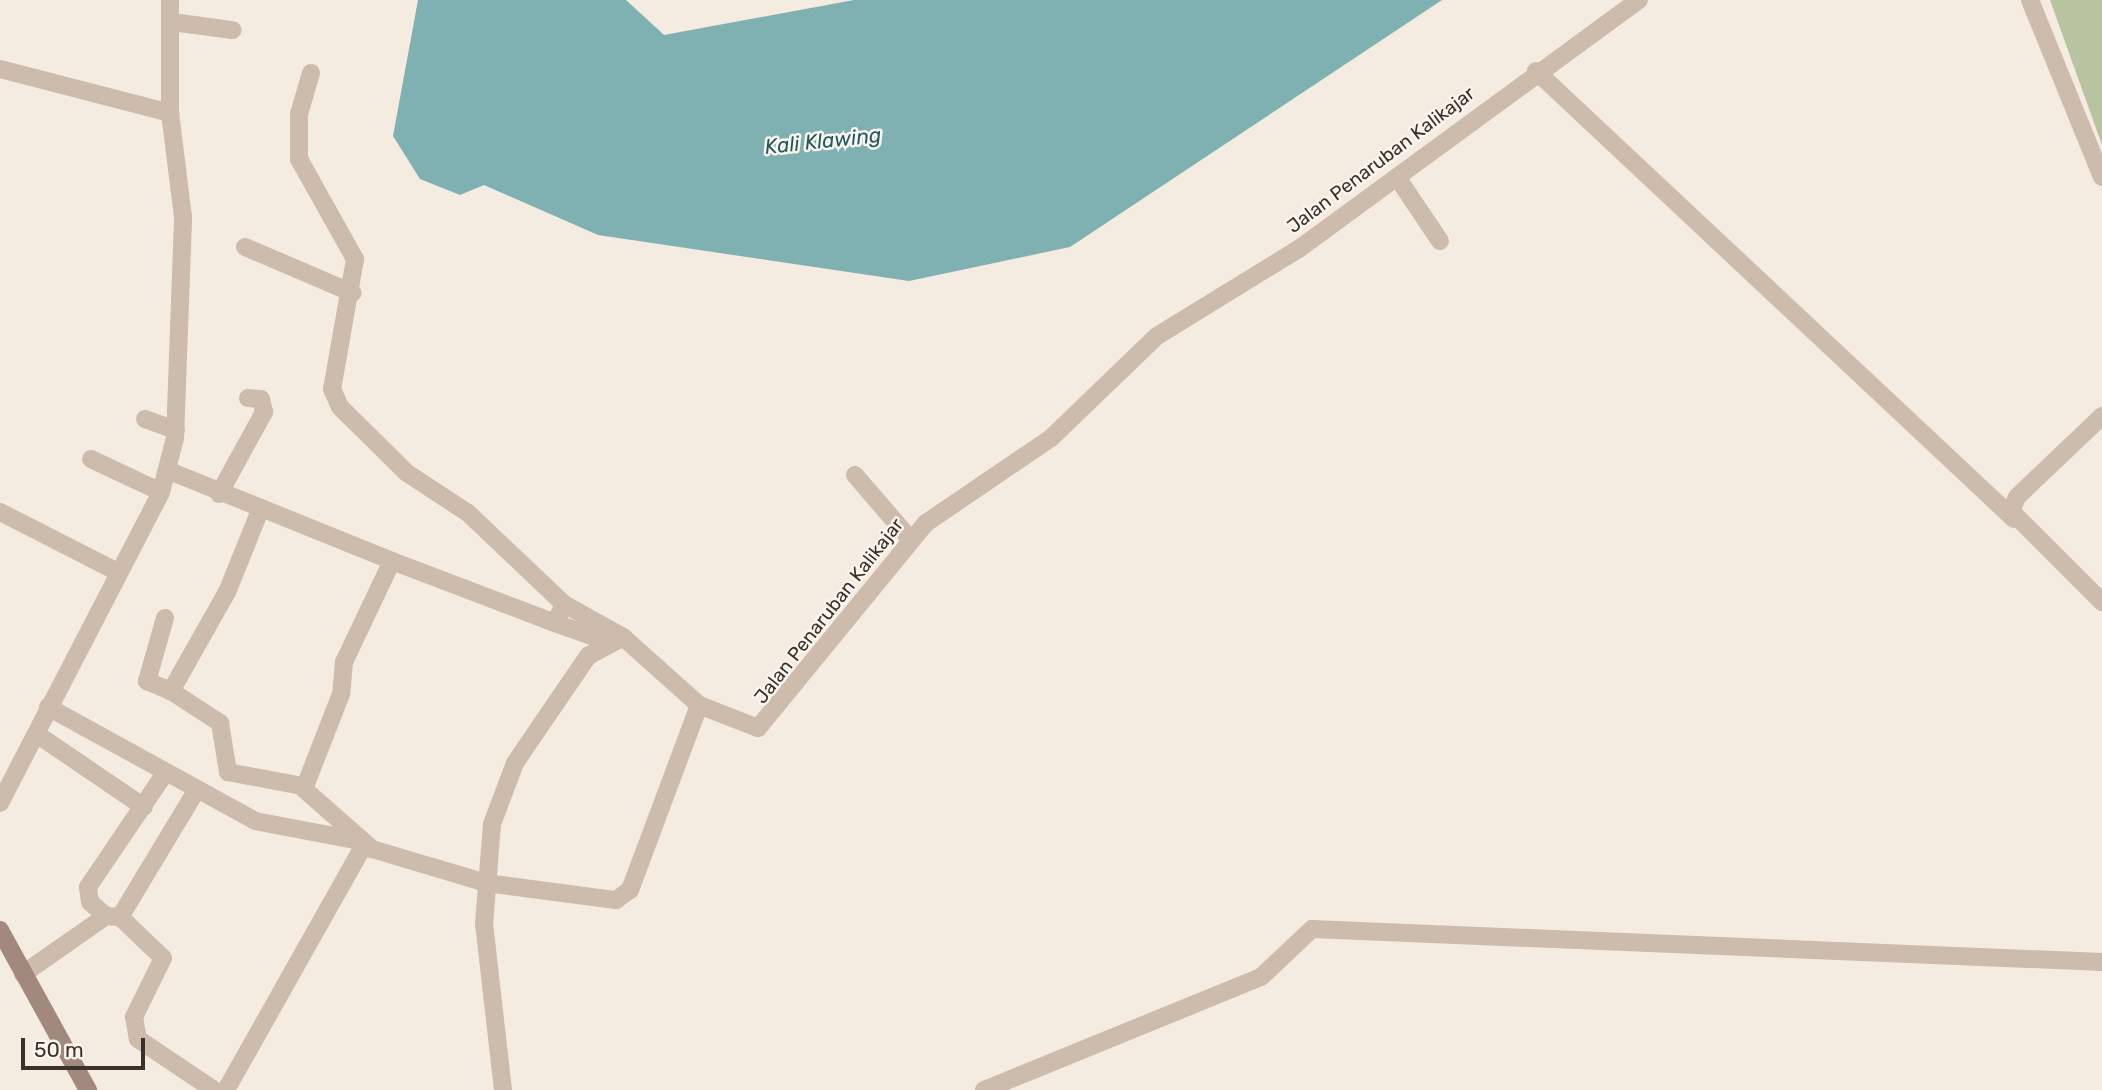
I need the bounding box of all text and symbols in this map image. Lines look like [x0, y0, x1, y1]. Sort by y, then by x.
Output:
street label: Jalan Penaruban Kalikajar [1283, 82, 1479, 238]
water label: Kali Klawing [763, 122, 883, 160]
street label: Jalan Penaruban Kalikajar [750, 514, 908, 708]
scale bar [24, 1024, 149, 1068]
text: 50 m [34, 1037, 84, 1062]

